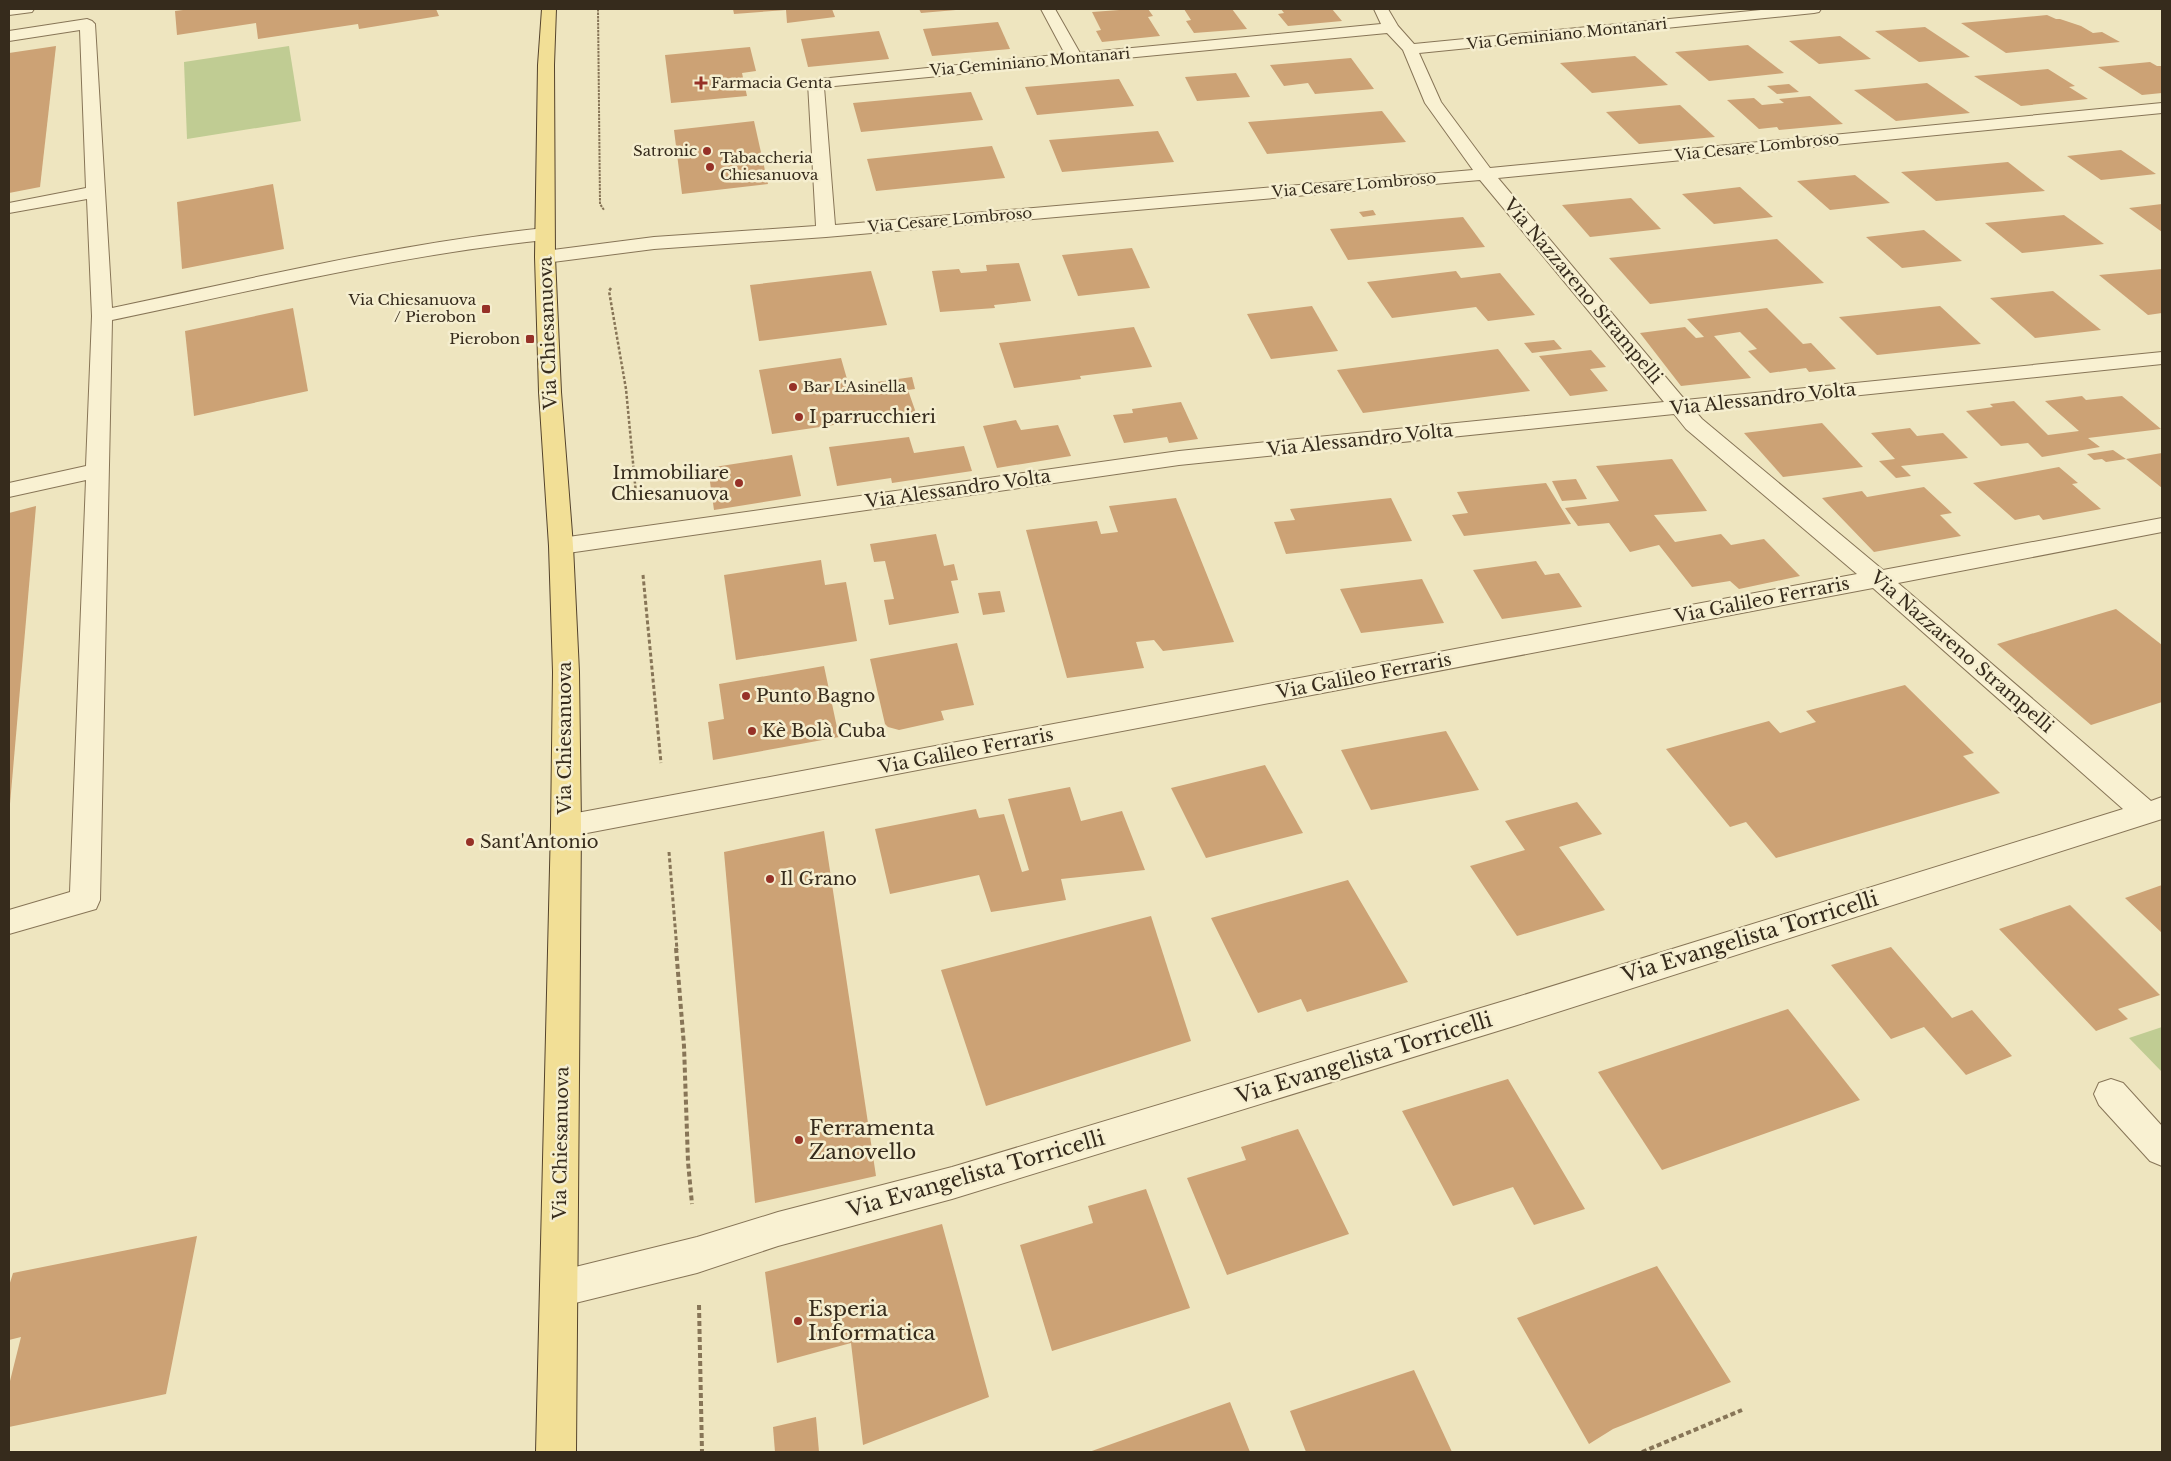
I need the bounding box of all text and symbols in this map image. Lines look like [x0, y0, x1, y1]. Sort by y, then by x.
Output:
street label: Via Geminiano Montanari [1465, 14, 1668, 54]
street label: Via Geminiano Montanari [928, 43, 1131, 80]
place label: Farmacia Genta [711, 73, 833, 92]
marker: Farmacia Genta [695, 77, 707, 89]
street label: Via Cesare Lombroso [1673, 128, 1840, 165]
place label: Satronic [633, 141, 697, 160]
marker: Satronic [701, 145, 713, 157]
place label: Tabaccheria Chiesanuova [720, 148, 819, 184]
marker: Tabaccheria Chiesanuova [704, 161, 716, 173]
street label: Via Cesare Lombroso [1270, 168, 1437, 201]
street label: Via Nazzareno Strampelli [1498, 193, 1667, 388]
street label: Via Cesare Lombroso [866, 203, 1033, 236]
street label: Via Chiesanuova [534, 256, 562, 411]
place label: Via Chiesanuova / Pierobon [347, 290, 477, 326]
marker: Via Chiesanuova / Pierobon [480, 303, 492, 315]
place label: Pierobon [449, 329, 520, 348]
marker: Pierobon [524, 333, 536, 345]
place label: Bar L'Asinella [803, 377, 907, 396]
street label: Via Alessandro Volta [1668, 378, 1857, 420]
marker: Bar L'Asinella [787, 381, 799, 393]
place label: I parrucchieri [809, 406, 936, 428]
marker: I parrucchieri [793, 411, 805, 423]
street label: Via Alessandro Volta [1265, 419, 1454, 461]
place label: Immobiliare Chiesanuova [611, 462, 729, 505]
street label: Via Alessandro Volta [863, 465, 1052, 513]
marker: Immobiliare Chiesanuova [733, 477, 745, 489]
street label: Via Nazzareno Strampelli [1865, 566, 2058, 737]
street label: Via Galileo Ferraris [1672, 572, 1851, 628]
street label: Via Galileo Ferraris [1274, 648, 1453, 704]
street label: Via Chiesanuova [554, 661, 576, 816]
place label: Punto Bagno [756, 685, 875, 707]
marker: Punto Bagno [740, 690, 752, 702]
place label: Kè Bolà Cuba [762, 720, 886, 742]
street label: Via Galileo Ferraris [876, 723, 1055, 779]
marker: Kè Bolà Cuba [746, 725, 758, 737]
place label: Sant'Antonio [480, 831, 599, 853]
marker: Sant'Antonio [464, 836, 476, 848]
place label: Il Grano [780, 868, 857, 890]
marker: Il Grano [764, 873, 776, 885]
street label: Via Evangelista Torricelli [1618, 886, 1881, 989]
street label: Via Evangelista Torricelli [1232, 1007, 1495, 1110]
street label: Via Chiesanuova [549, 1066, 573, 1221]
place label: Ferramenta Zanovello [809, 1115, 935, 1165]
street label: Via Evangelista Torricelli [843, 1125, 1108, 1224]
marker: Ferramenta Zanovello [793, 1134, 805, 1146]
place label: Esperia Informatica [808, 1296, 936, 1346]
marker: Esperia Informatica [792, 1315, 804, 1327]

